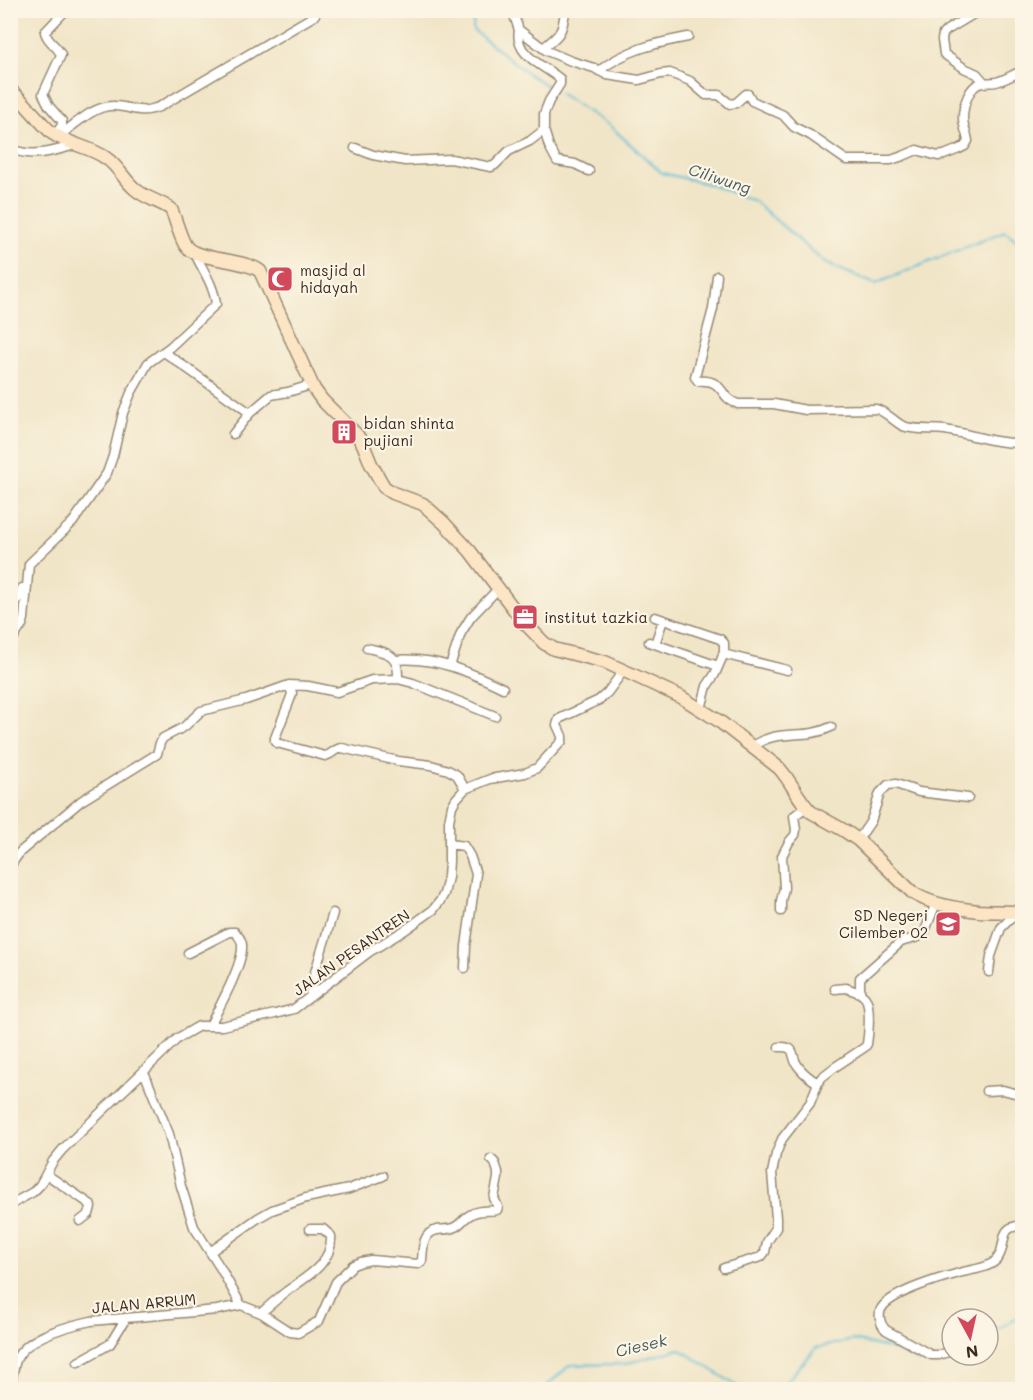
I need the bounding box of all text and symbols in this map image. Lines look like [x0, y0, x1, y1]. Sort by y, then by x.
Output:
water label: Ciliwung [686, 158, 754, 198]
place label: masjid al hidayah [300, 260, 366, 297]
mosque icon: masjid al hidayah [265, 264, 295, 294]
place label: bidan shinta pujiani [364, 413, 455, 450]
building icon: bidan shinta pujiani [329, 417, 359, 447]
office icon: institut tazkia [510, 602, 540, 632]
place label: institut tazkia [544, 607, 648, 627]
street label: JALAN PESANTREN [289, 904, 413, 1000]
place label: SD Negeri Cilember 02 [839, 905, 928, 942]
school or university icon: SD Negeri Cilember 02 [933, 909, 963, 939]
street label: JALAN ARRUM [91, 1288, 197, 1318]
north arrow [940, 1307, 1000, 1367]
water label: Ciesek [613, 1329, 669, 1361]
text: N [965, 1341, 980, 1364]

